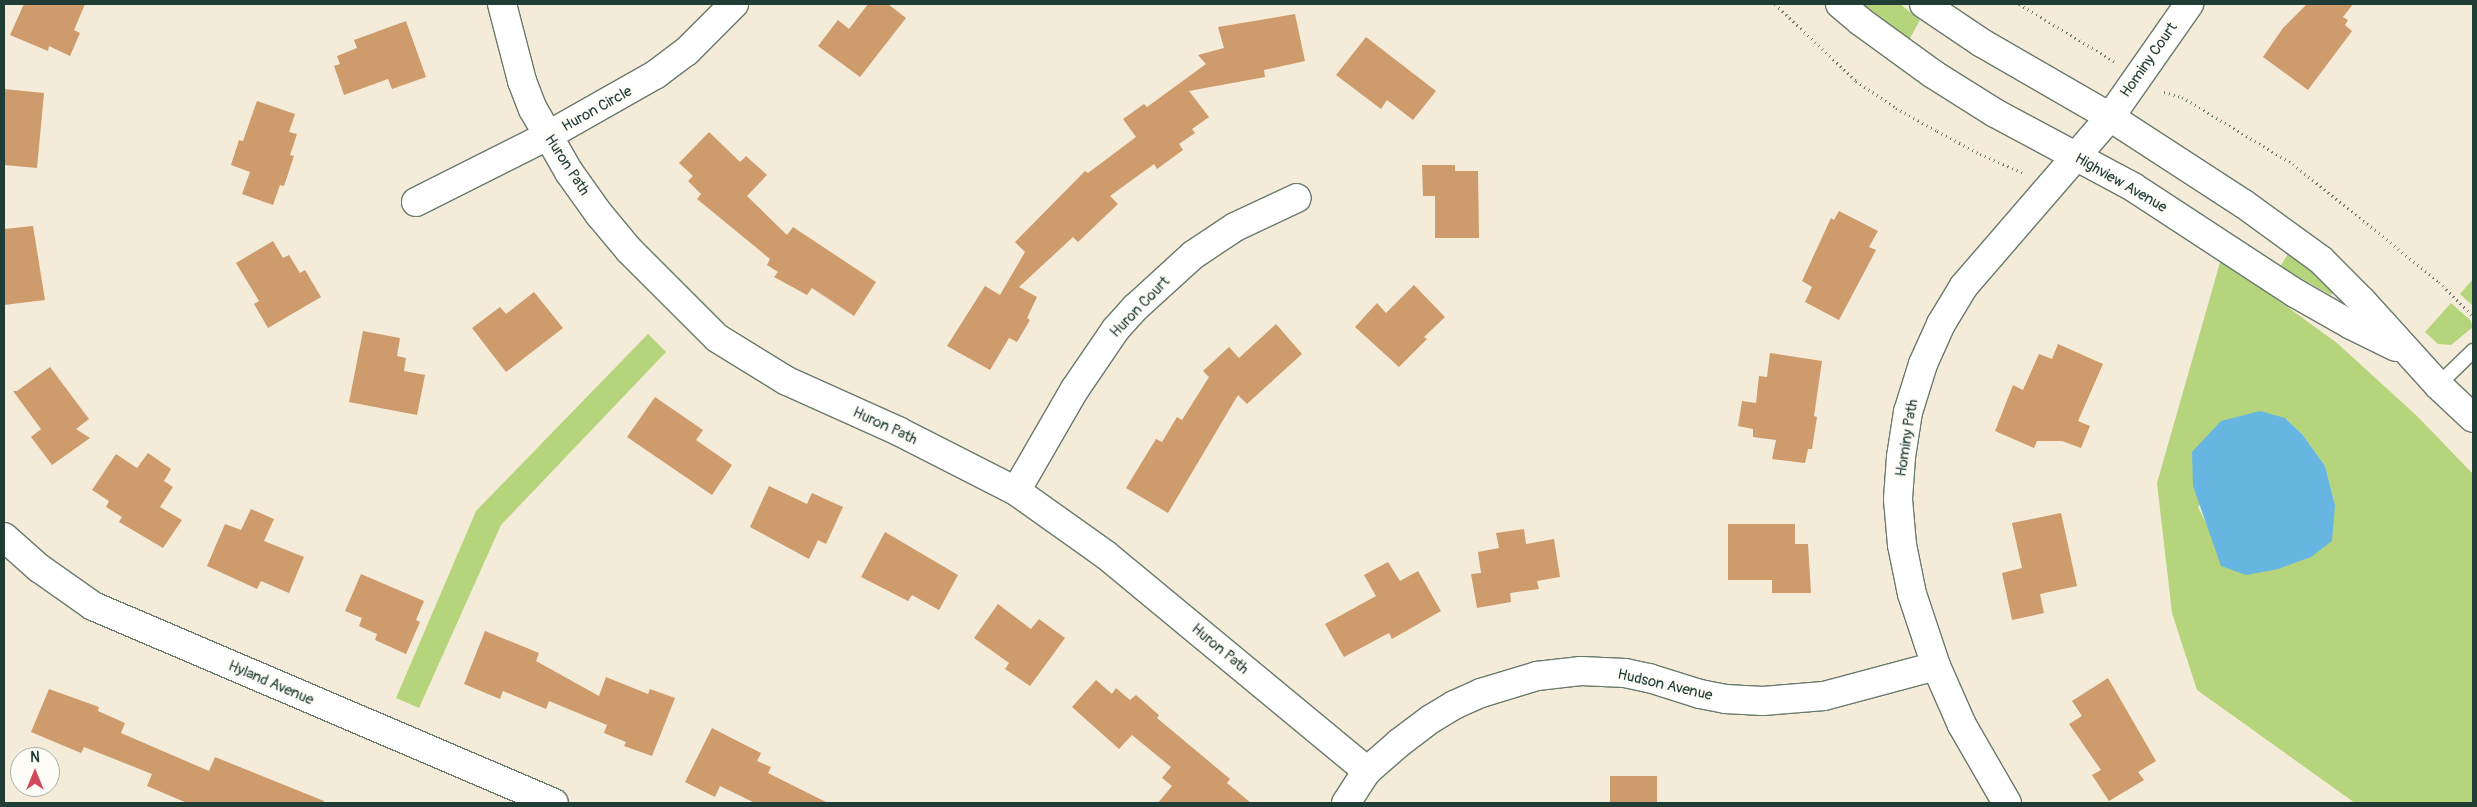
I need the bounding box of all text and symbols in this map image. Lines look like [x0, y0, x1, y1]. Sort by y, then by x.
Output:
street label: Hominy Court [2117, 19, 2181, 101]
street label: Huron Circle [559, 82, 635, 136]
street label: Huron Path [541, 131, 593, 199]
street label: Highview Avenue [2072, 149, 2170, 217]
street label: Huron Court [1106, 273, 1174, 341]
street label: Hominy Path [1892, 398, 1922, 478]
street label: Huron Path [850, 403, 920, 449]
street label: Huron Path [1188, 620, 1252, 678]
street label: Hyland Avenue [226, 657, 316, 709]
street label: Hudson Avenue [1616, 665, 1714, 705]
north arrow [10, 747, 60, 797]
text: N [30, 749, 40, 766]

